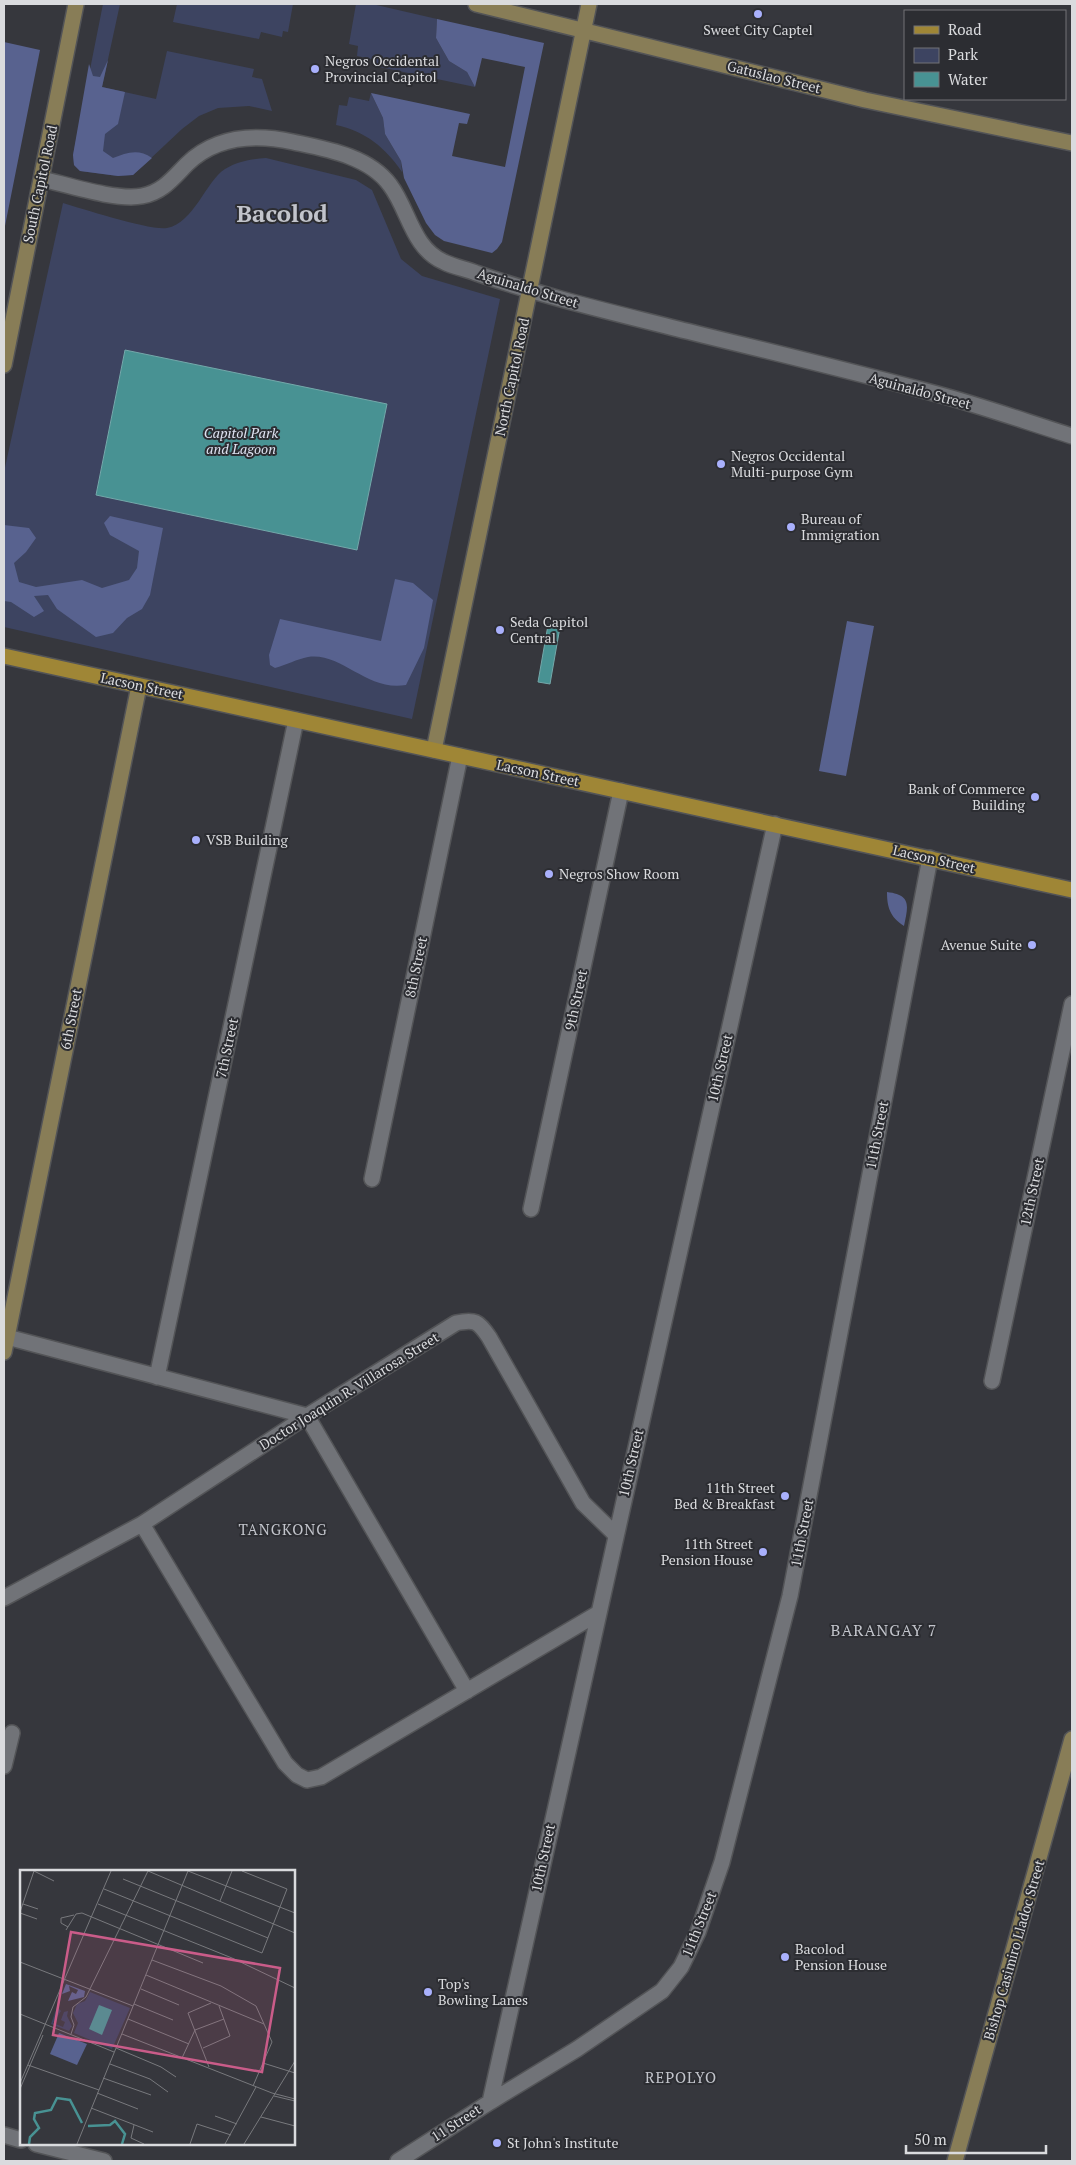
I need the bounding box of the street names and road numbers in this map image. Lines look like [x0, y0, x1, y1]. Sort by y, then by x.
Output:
street label: Gatuslao Street [725, 56, 824, 98]
street label: South Capitol Road [18, 123, 61, 245]
street label: Aguinaldo Street [475, 263, 582, 312]
street label: North Capitol Road [490, 316, 533, 438]
street label: Aguinaldo Street [867, 368, 974, 413]
street label: Lacson Street [99, 667, 186, 704]
street label: Lacson Street [495, 754, 582, 791]
street label: Lacson Street [891, 840, 978, 877]
street label: 8th Street [400, 934, 431, 999]
street label: 9th Street [560, 967, 591, 1032]
street label: 6th Street [55, 986, 86, 1051]
street label: 7th Street [211, 1015, 242, 1080]
street label: 10th Street [702, 1031, 737, 1104]
street label: 11th Street [861, 1098, 893, 1171]
street label: 12th Street [1015, 1155, 1048, 1228]
street label: Doctor Joaquin R. Villarosa Street [255, 1327, 443, 1454]
street label: 10th Street [613, 1426, 648, 1499]
street label: 11th Street [786, 1496, 818, 1569]
street label: 10th Street [526, 1821, 559, 1894]
street label: Bishop Casimiro Lladoc Street [979, 1857, 1049, 2042]
street label: 11th Street [677, 1887, 721, 1959]
street label: 11 Street [427, 2099, 485, 2146]

